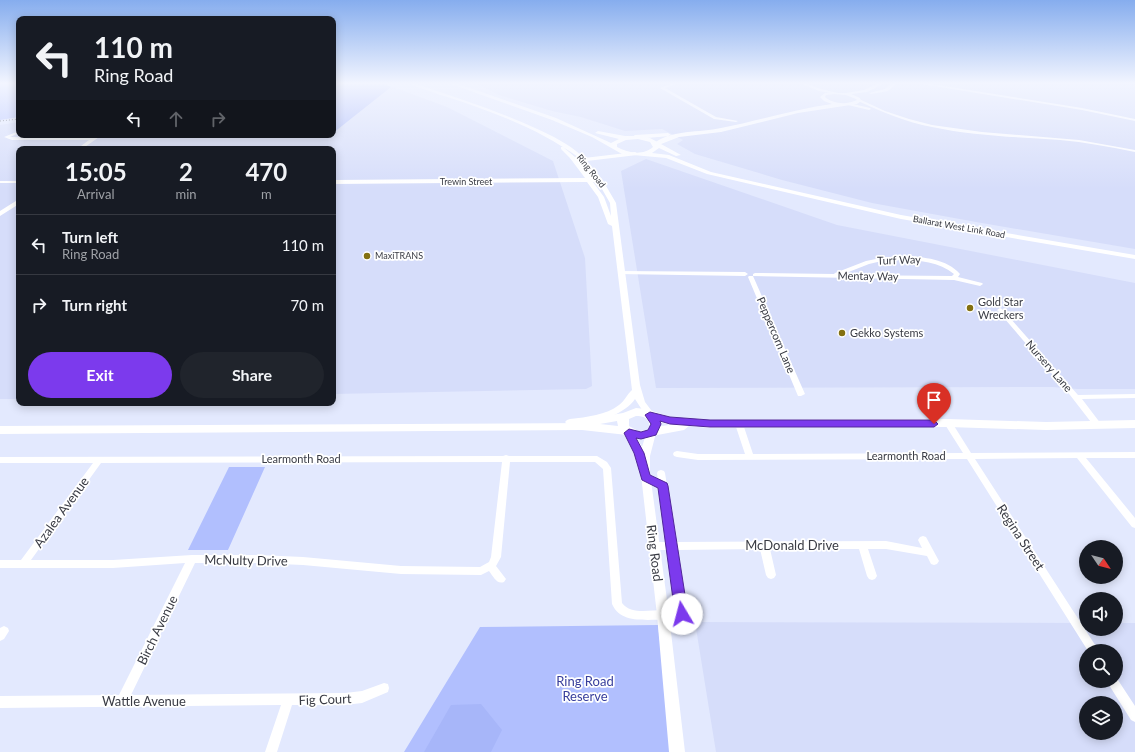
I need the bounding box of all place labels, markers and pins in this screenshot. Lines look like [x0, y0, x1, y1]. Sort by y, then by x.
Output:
place label: MaxiTRANS [375, 250, 423, 261]
marker: MaxiTRANS [362, 251, 372, 261]
place label: Gold Star Wreckers [978, 295, 1024, 321]
marker: Gold Star Wreckers [965, 303, 975, 313]
place label: Gekko Systems [850, 326, 923, 339]
marker: Gekko Systems [837, 328, 847, 338]
pin [917, 383, 951, 424]

